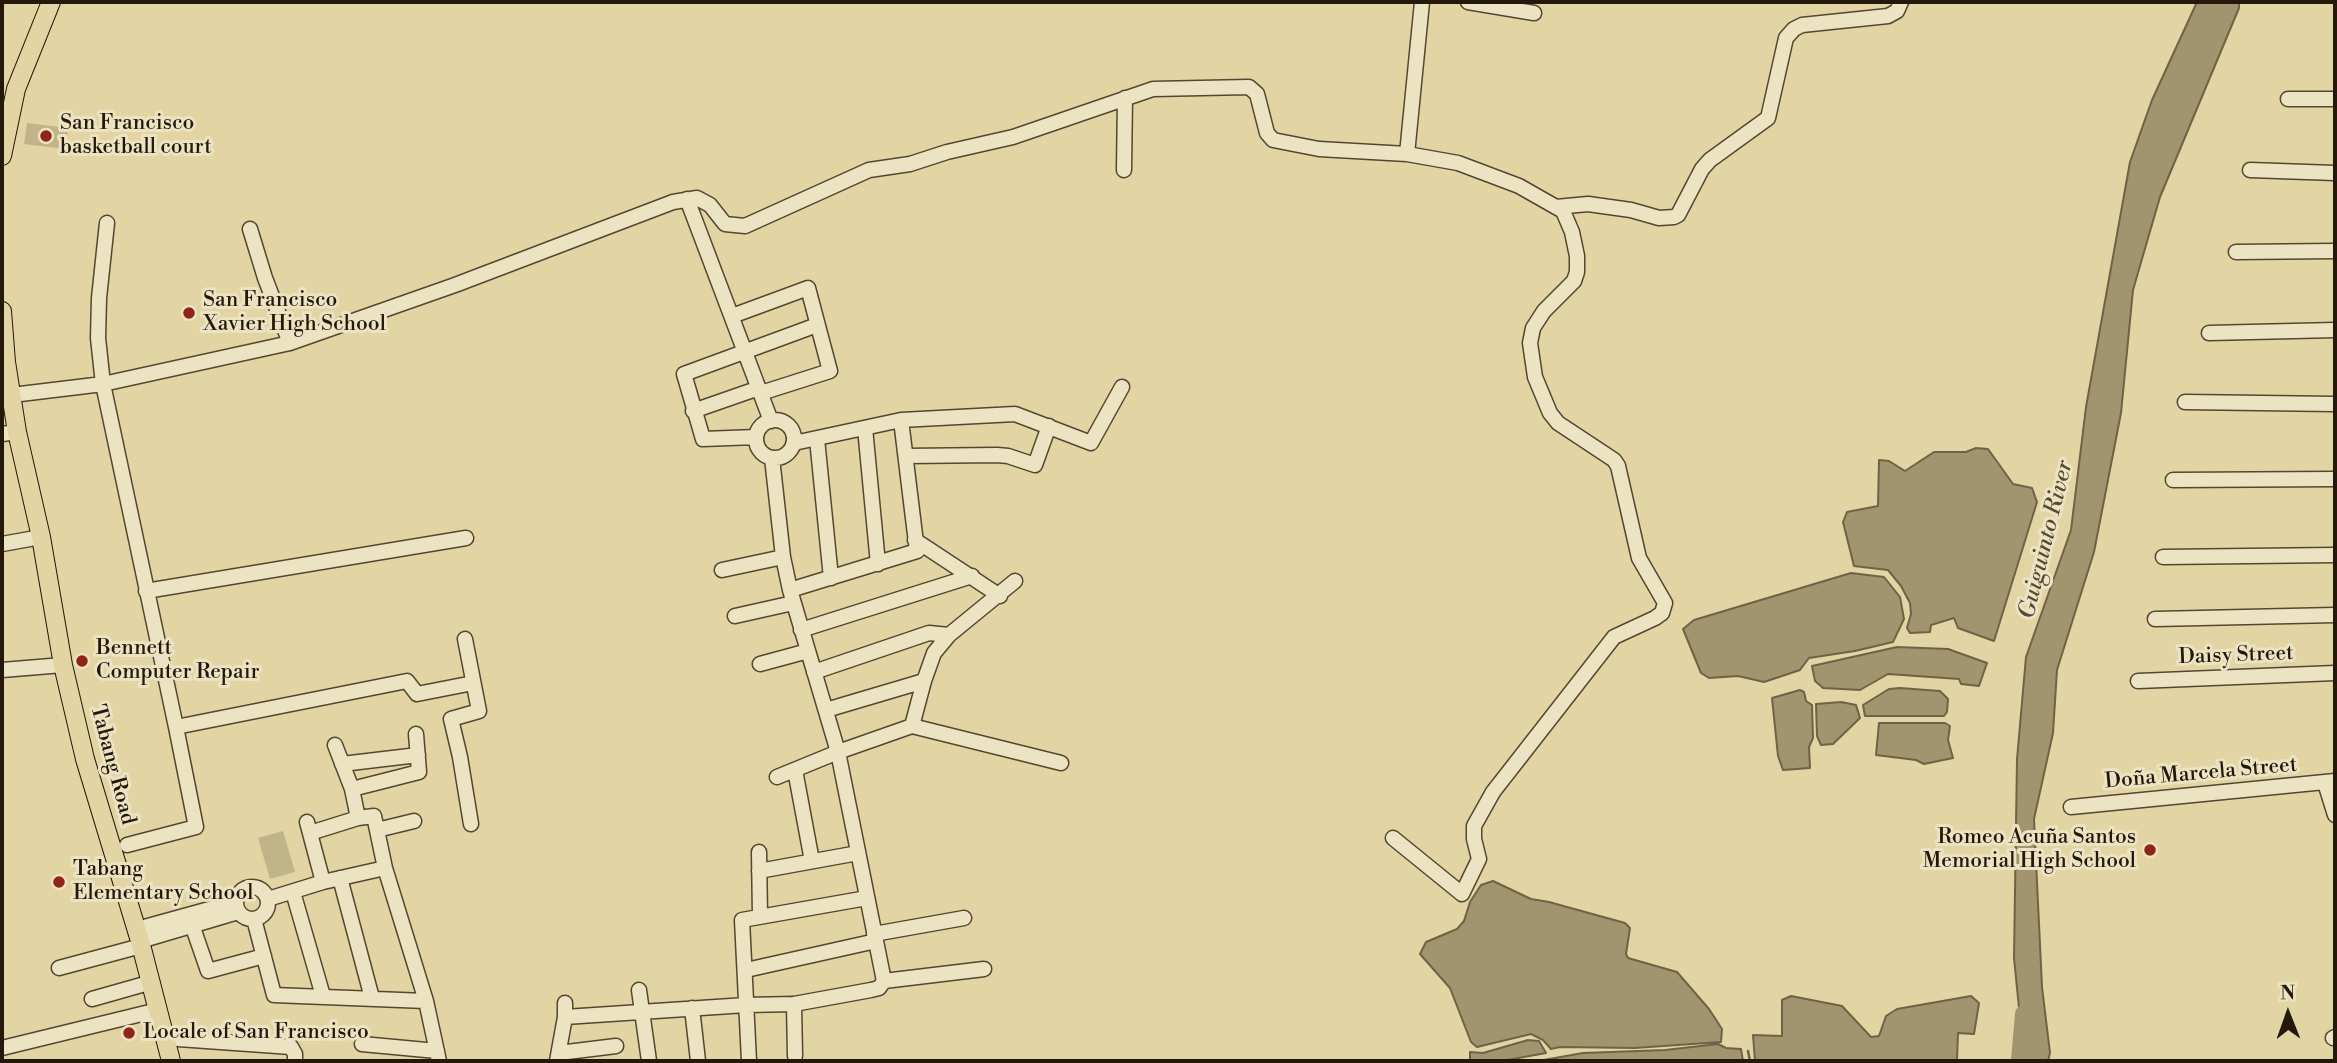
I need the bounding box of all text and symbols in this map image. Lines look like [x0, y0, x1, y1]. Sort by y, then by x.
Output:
place label: San Francisco basketball court [60, 111, 212, 161]
marker: San Francisco basketball court [38, 128, 54, 144]
place label: San Francisco Xavier High School [203, 288, 386, 338]
marker: San Francisco Xavier High School [181, 305, 197, 321]
water label: Guiguinto River [2014, 458, 2080, 622]
place label: Bennett Computer Repair [96, 636, 260, 686]
street label: Daisy Street [2178, 641, 2294, 671]
marker: Bennett Computer Repair [74, 653, 90, 669]
street label: Tabang Road [84, 702, 140, 828]
street label: Doña Marcela Street [2104, 753, 2298, 795]
place label: Romeo Acuña Santos Memorial High School [1923, 825, 2136, 875]
marker: Romeo Acuña Santos Memorial High School [2142, 842, 2158, 858]
place label: Tabang Elementary School [73, 857, 253, 907]
marker: Tabang Elementary School [51, 874, 67, 890]
north arrow [2253, 979, 2323, 1049]
text: N [2280, 981, 2295, 1005]
place label: Locale of San Francisco [143, 1020, 369, 1046]
marker: Locale of San Francisco [121, 1025, 137, 1041]

